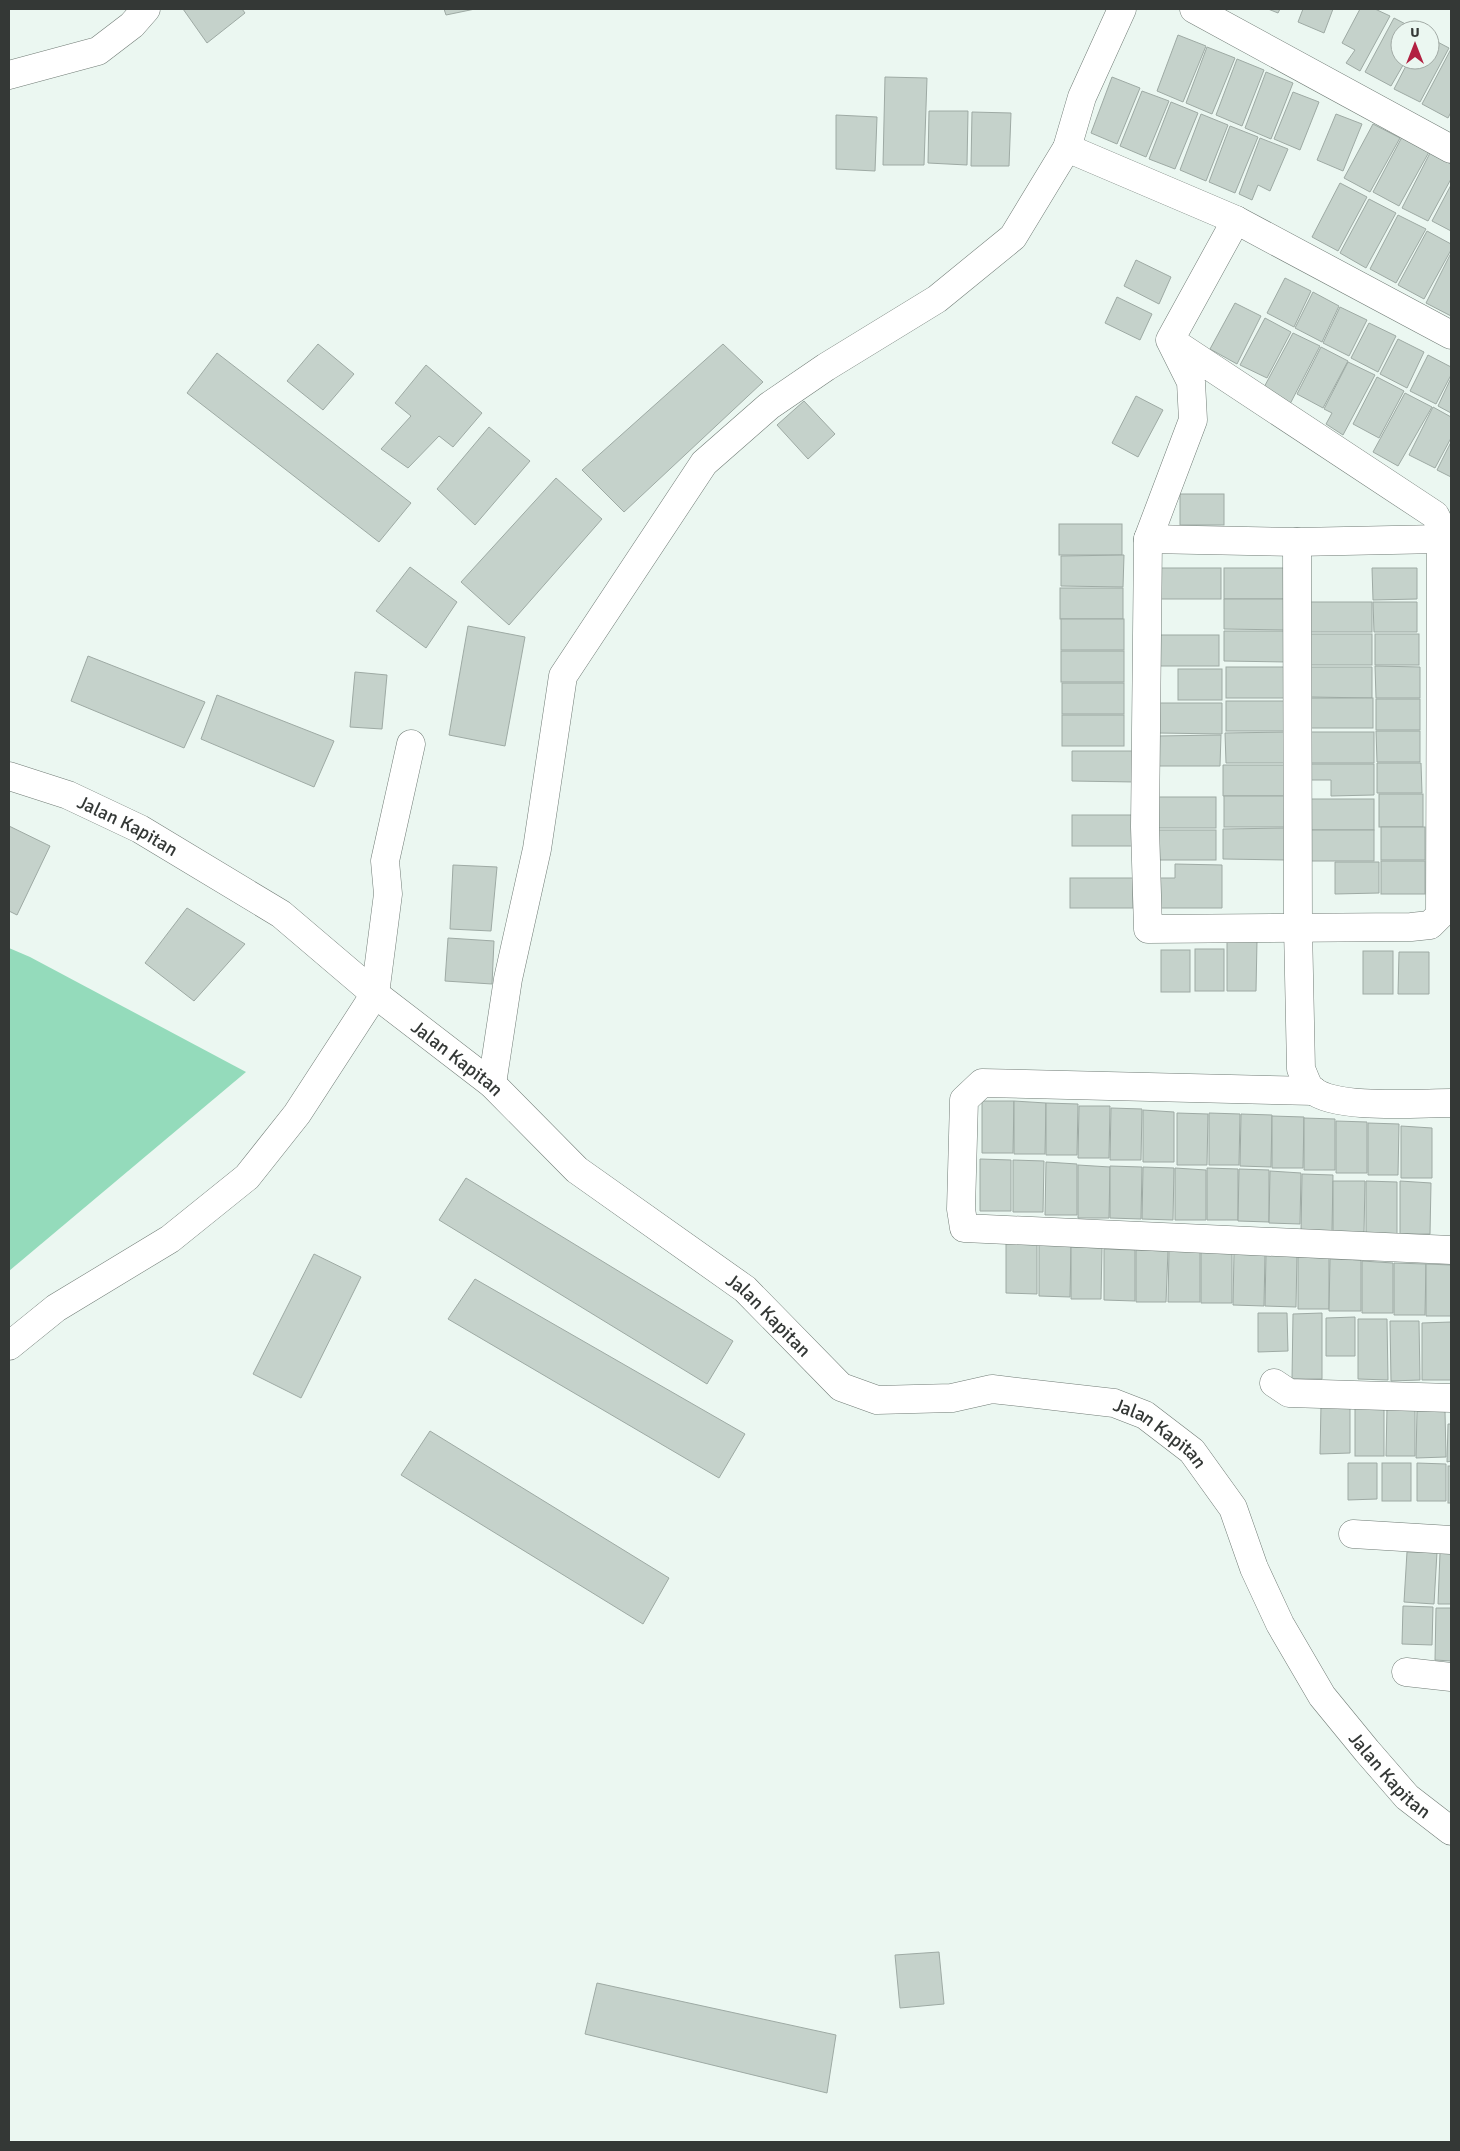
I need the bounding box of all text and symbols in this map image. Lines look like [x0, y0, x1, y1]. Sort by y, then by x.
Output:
north arrow [1390, 20, 1440, 70]
text: U [1410, 24, 1420, 41]
street label: Jalan Kapitan [73, 790, 182, 862]
street label: Jalan Kapitan [406, 1015, 508, 1102]
street label: Jalan Kapitan [721, 1268, 816, 1362]
street label: Jalan Kapitan [1110, 1393, 1212, 1473]
street label: Jalan Kapitan [1343, 1727, 1435, 1824]

